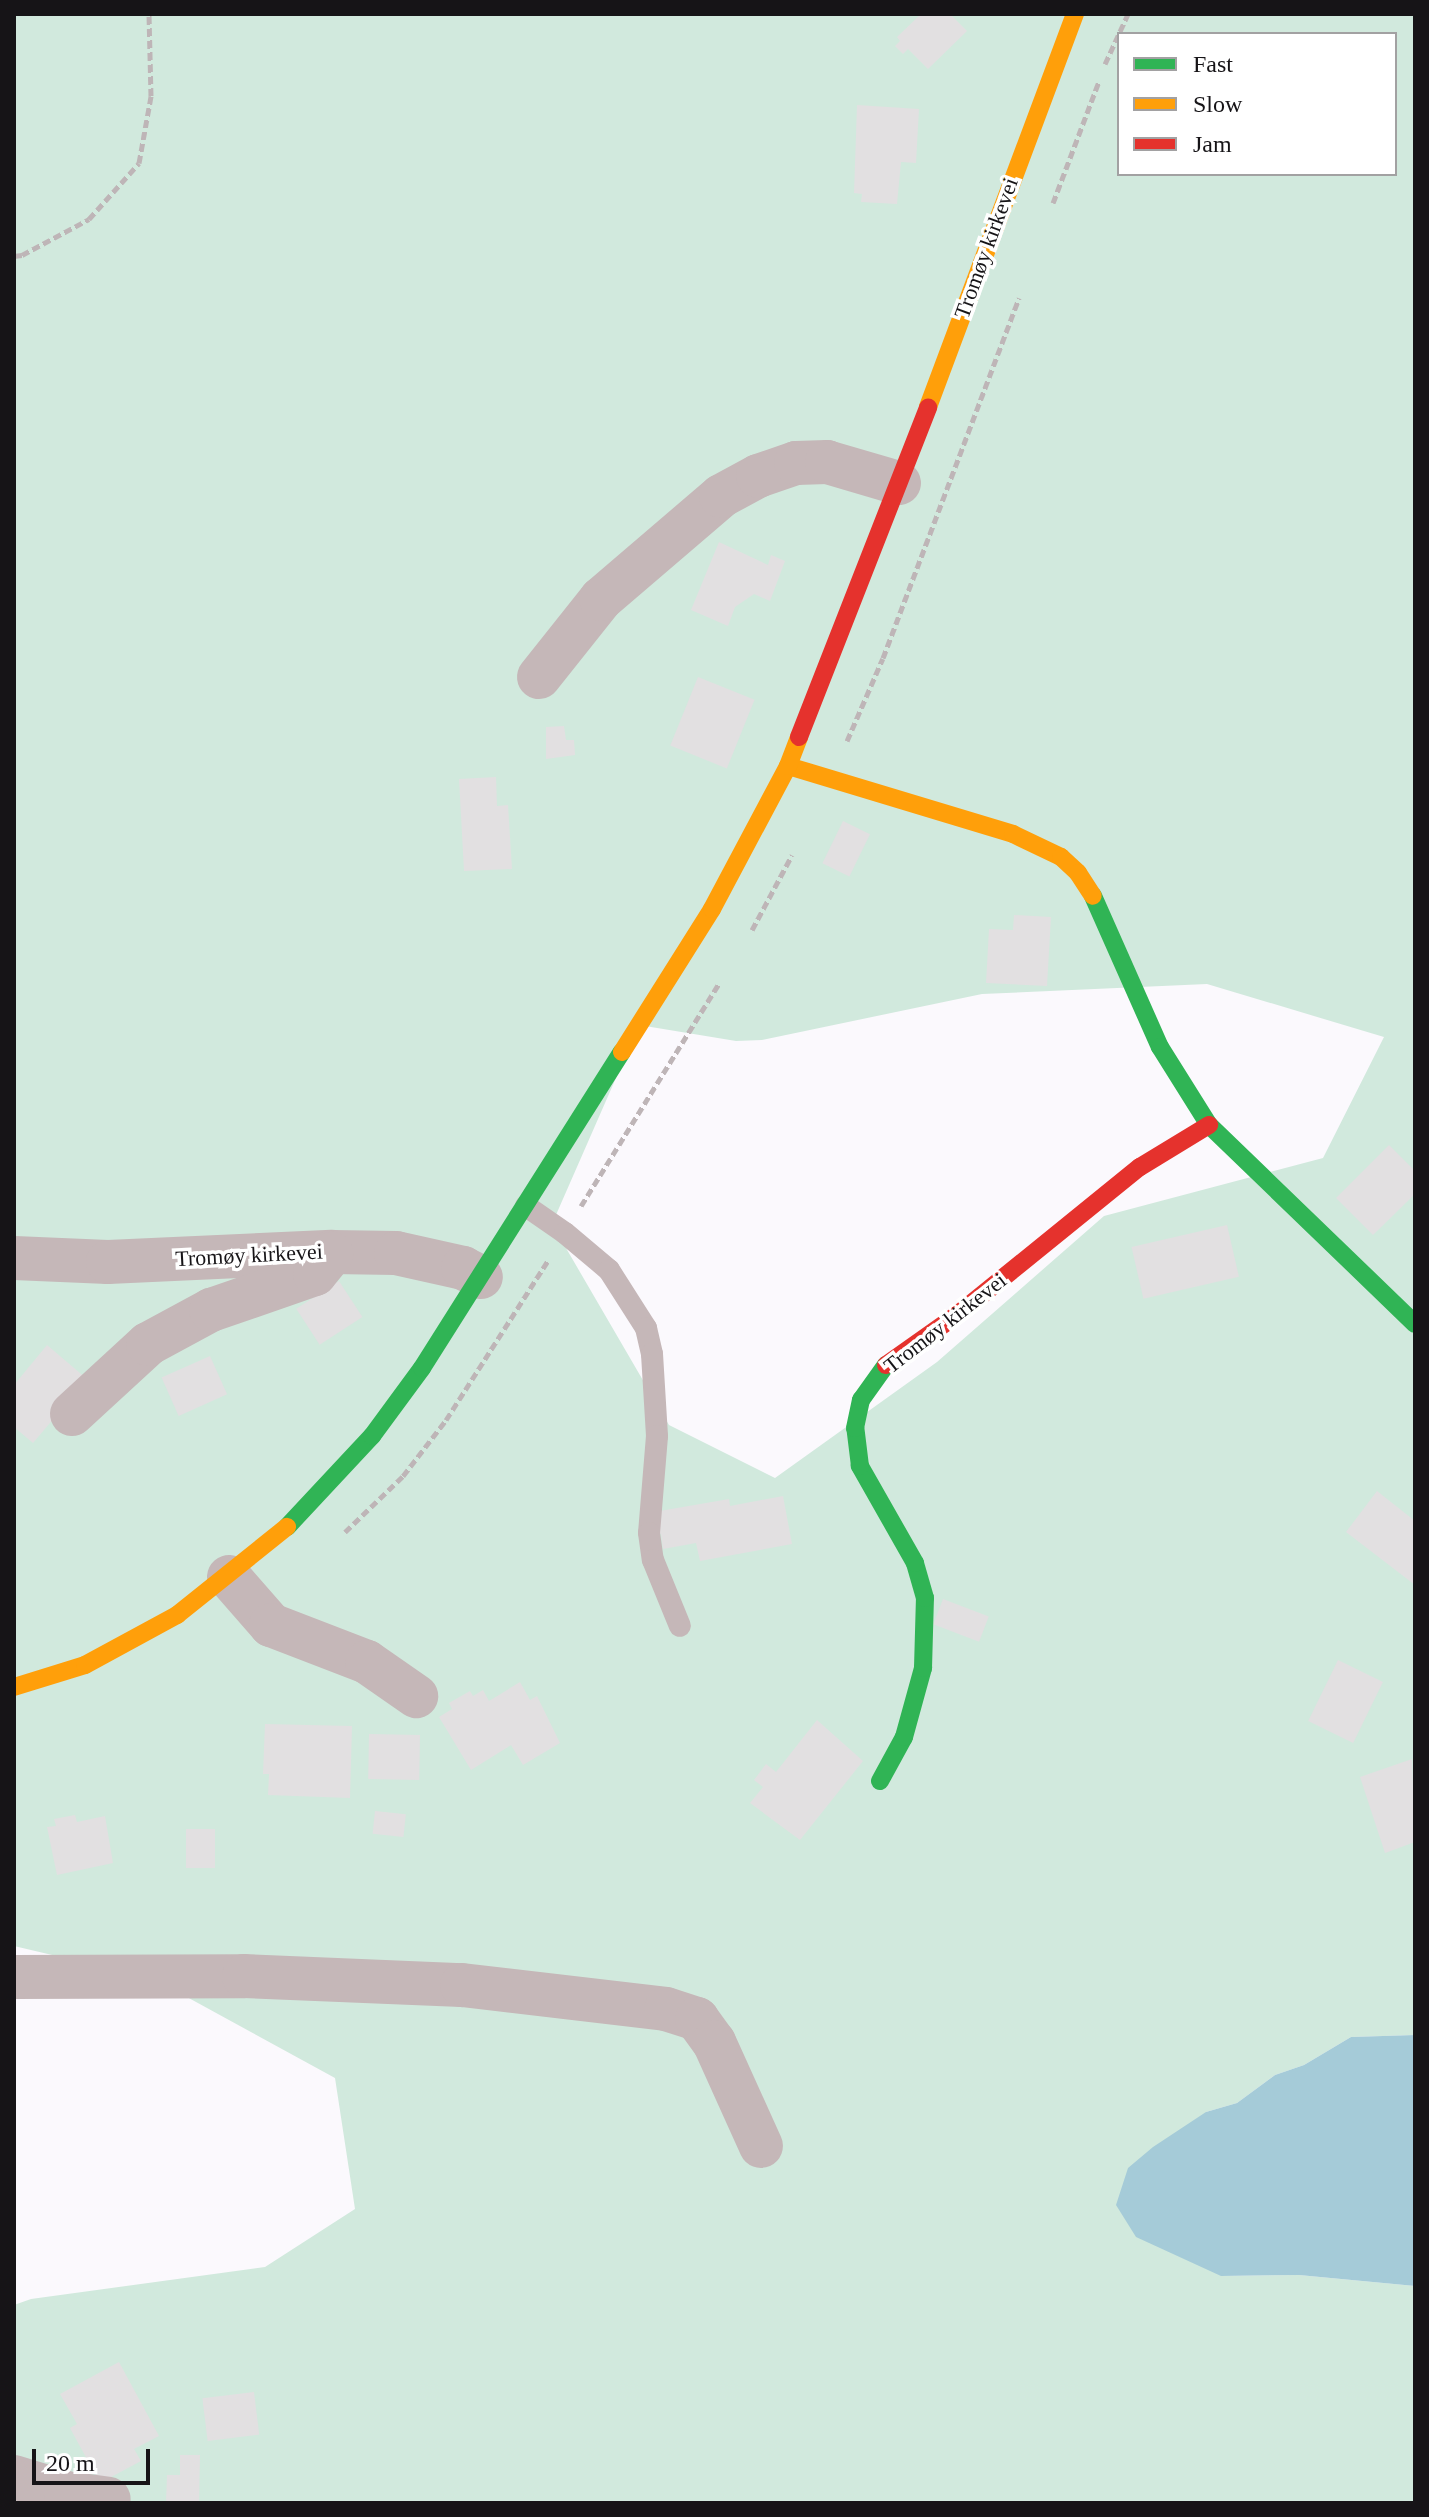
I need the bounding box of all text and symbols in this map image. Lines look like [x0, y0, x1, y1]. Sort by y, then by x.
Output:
legend [1117, 32, 1397, 176]
text: Fast [1193, 51, 1233, 77]
text: Slow [1193, 91, 1242, 117]
text: Jam [1193, 131, 1232, 157]
street label: Tromøy kirkevei [948, 174, 1024, 322]
street label: Tromøy kirkevei [175, 1238, 323, 1272]
street label: Tromøy kirkevei [879, 1267, 1011, 1379]
scale bar [36, 2433, 154, 2483]
text: 20 m [46, 2450, 95, 2476]

